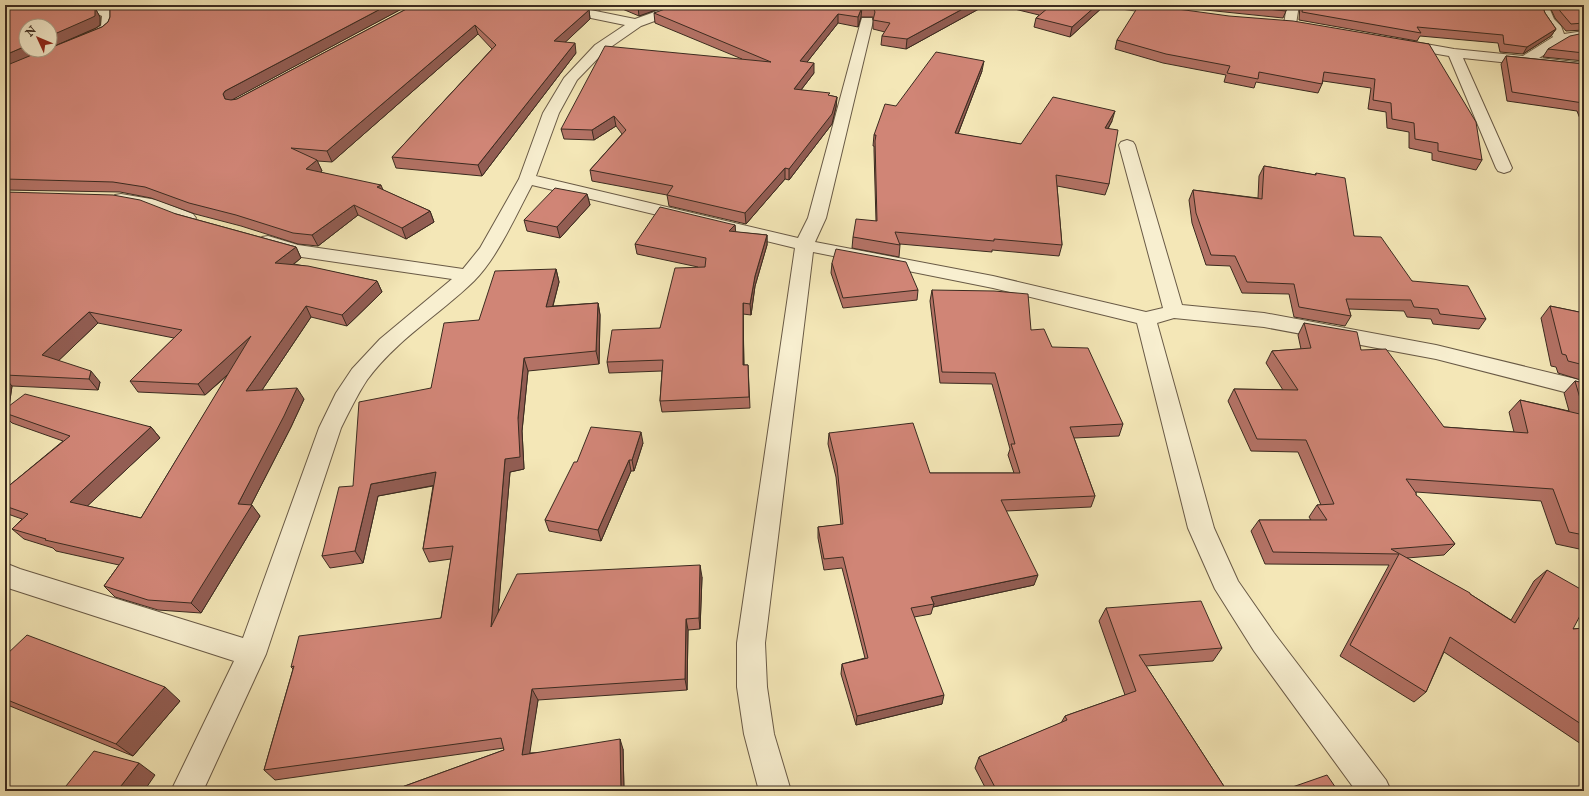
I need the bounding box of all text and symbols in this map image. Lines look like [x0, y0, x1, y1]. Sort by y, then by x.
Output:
north arrow [18, 18, 58, 58]
text: N [22, 23, 40, 41]

